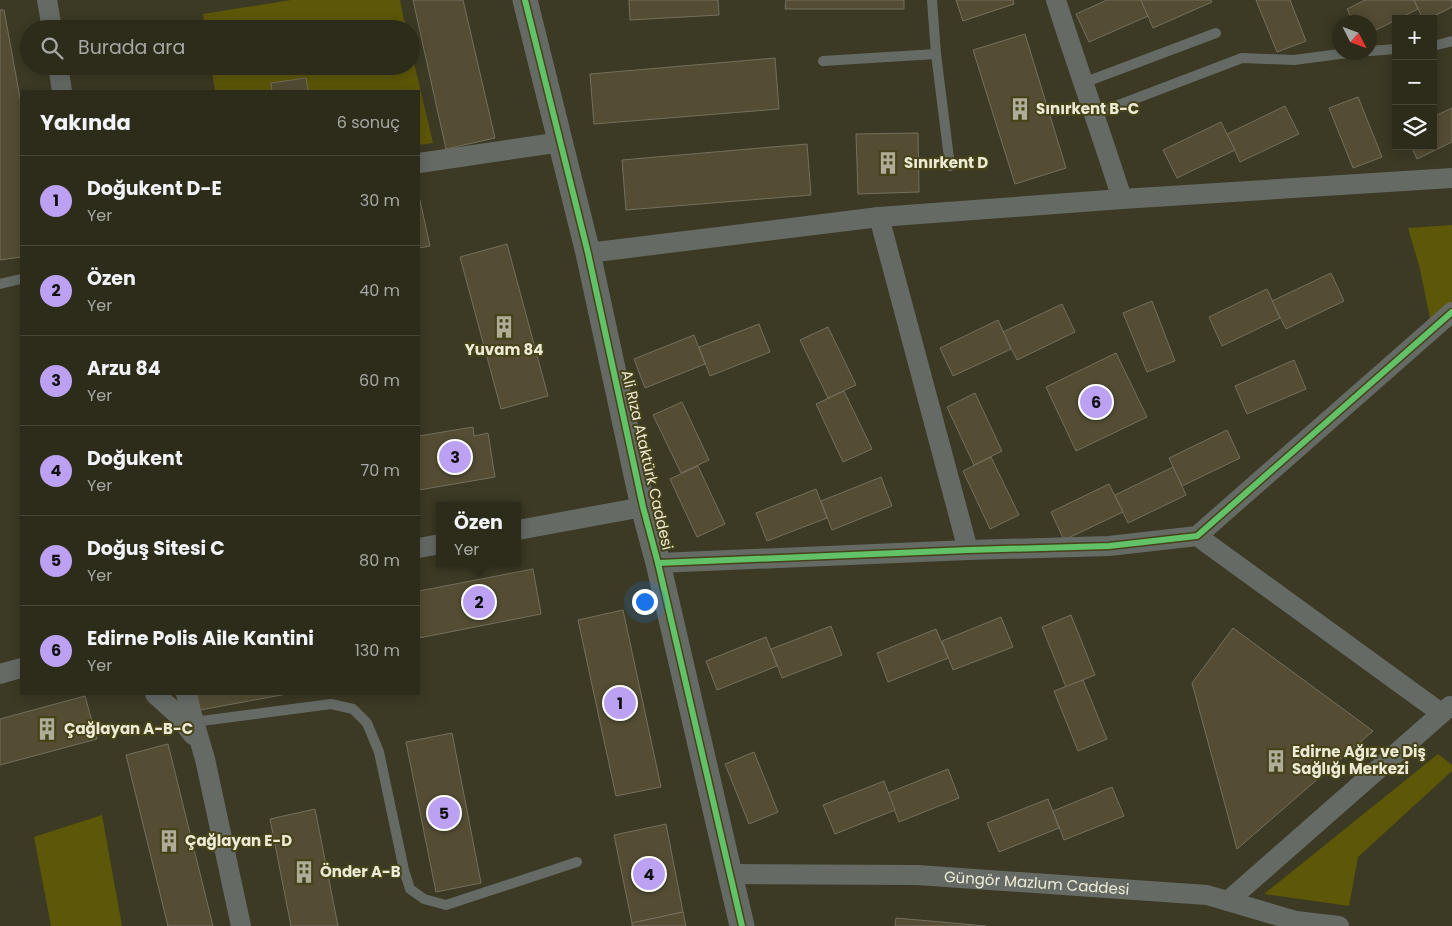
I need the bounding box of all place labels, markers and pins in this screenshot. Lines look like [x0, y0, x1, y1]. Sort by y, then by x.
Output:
building icon: Sınırkent B-C [1007, 96, 1033, 122]
place label: Sınırkent B-C [1036, 98, 1139, 119]
building icon: Sınırkent D [875, 150, 901, 176]
place label: Sınırkent D [904, 152, 988, 173]
building icon: Yuvam 84 [491, 314, 517, 340]
place label: Yuvam 84 [465, 339, 543, 360]
pin: 6 [1080, 383, 1112, 421]
pin: 3 [439, 438, 471, 476]
pin: 2 [463, 583, 495, 621]
pin: 1 [604, 684, 636, 722]
building icon: Çağlayan A-B-C [34, 716, 60, 742]
place label: Çağlayan A-B-C [64, 718, 193, 739]
place label: Edirne Ağız ve Diş Sağlığı Merkezi [1292, 741, 1426, 779]
building icon: Edirne Ağız ve Diş Sağlığı Merkezi [1263, 748, 1289, 774]
pin: 5 [428, 794, 460, 832]
building icon: Çağlayan E-D [156, 828, 182, 854]
place label: Çağlayan E-D [185, 830, 292, 851]
pin: 4 [633, 855, 665, 893]
building icon: Önder A-B [291, 859, 317, 885]
place label: Önder A-B [320, 861, 401, 882]

